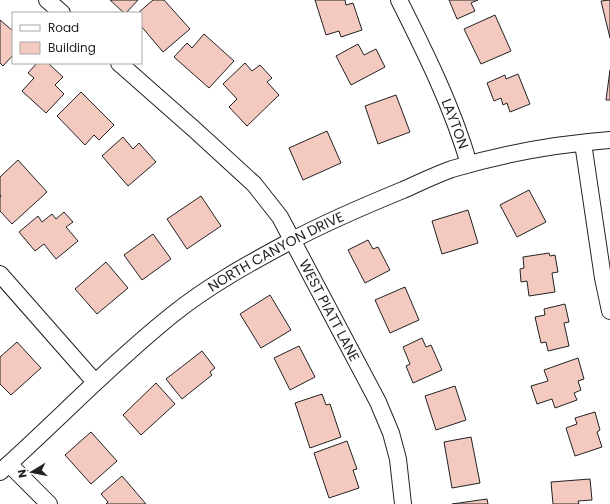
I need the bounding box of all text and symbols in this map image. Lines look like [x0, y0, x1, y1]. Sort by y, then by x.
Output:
legend [12, 12, 142, 64]
text: Road [48, 19, 79, 36]
text: Building [48, 39, 96, 56]
street label: LAYTON [437, 96, 474, 151]
street label: NORTH CANYON DRIVE [204, 207, 347, 296]
street label: WEST PIATT LANE [294, 256, 365, 365]
north arrow [12, 452, 52, 492]
text: N [14, 468, 31, 479]

